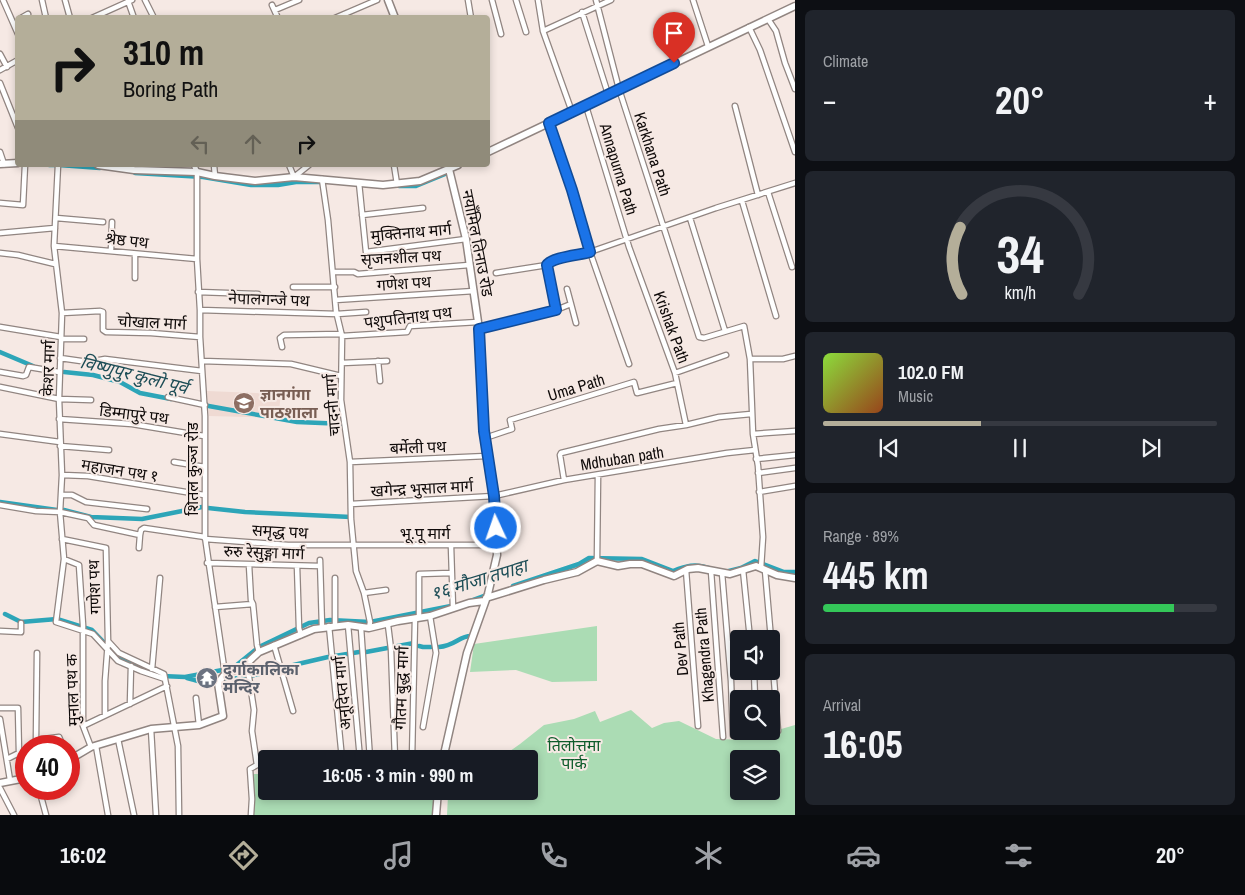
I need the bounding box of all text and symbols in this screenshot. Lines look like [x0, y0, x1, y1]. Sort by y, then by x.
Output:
pin [653, 12, 695, 63]
icon: arrive [660, 19, 688, 47]
text: 310 m [123, 29, 204, 76]
icon: right [40, 35, 105, 100]
text: Climate [823, 50, 868, 72]
text: Boring Path [123, 74, 218, 104]
text: 20° [995, 75, 1045, 126]
text: − [823, 81, 836, 119]
text: + [1204, 81, 1217, 119]
street label: Karkhana Path [629, 109, 677, 199]
street label: Annapurna Path [594, 119, 643, 218]
icon: left [186, 130, 214, 158]
icon: ahead [239, 130, 267, 158]
icon: right [292, 130, 320, 158]
street label: नयाँमिल तिनाउ रोड [457, 188, 499, 299]
street label: मुक्तिनाथ मार्ग [370, 217, 453, 246]
text: 34 [996, 219, 1044, 289]
street label: श्रेष्ठ पथ [104, 226, 151, 254]
street label: सृजनशील पथ [360, 244, 442, 270]
street label: गणेश पथ [376, 270, 433, 296]
text: km/h [1004, 281, 1036, 305]
street label: नेपालगन्जे पथ [228, 287, 311, 311]
street label: Krishak Path [649, 288, 695, 366]
street label: पशुपतिनाथ पथ [363, 301, 454, 333]
street label: चोखाल मार्ग [117, 309, 188, 335]
street label: केशर मार्ग [36, 339, 60, 396]
water label: विष्णुपुर कुलो पूर्व [78, 349, 195, 401]
text: 102.0 FM [898, 359, 964, 385]
street label: Uma Path [545, 368, 607, 406]
street label: चादनी मार्ग [319, 372, 345, 437]
place label: ज्ञानगंगा पाठशाला [260, 383, 318, 423]
text: Music [898, 385, 933, 407]
school or university icon: ज्ञानगंगा पाठशाला [232, 391, 256, 415]
street label: डिम्मापुरे पथ [98, 399, 171, 429]
street label: शितल कुञ्ज रोड [181, 422, 203, 516]
icon: previous [875, 434, 903, 462]
icon: pause [1006, 434, 1034, 462]
icon: next [1137, 434, 1165, 462]
street label: बर्मेली पथ [389, 435, 447, 459]
street label: Mdhuban path [579, 441, 665, 475]
street label: महाजन पथ १ [80, 453, 160, 487]
street label: खगेन्द्र भुसाल मार्ग [370, 474, 475, 502]
position arrow [469, 501, 521, 553]
street label: समृद्ध पथ [251, 519, 309, 543]
street label: भू.पू मार्ग [400, 522, 451, 544]
text: Range · 89% [823, 525, 899, 547]
street label: रुरु रेसुङ्गा मार्ग [223, 540, 306, 564]
text: 445 km [823, 550, 929, 601]
water label: १६ मौजा तपाहा [428, 552, 533, 606]
street label: गणेश पथ [82, 559, 106, 615]
street label: Khagendra Path [689, 607, 719, 703]
street label: Dev Path [667, 621, 693, 677]
map controls [730, 630, 780, 800]
button: sound [730, 630, 780, 680]
street label: गौतम बुद्ध मार्ग [389, 645, 413, 730]
street label: मुनाल पथ क [60, 653, 84, 727]
street label: अनूदिप्त मार्ग [328, 654, 356, 731]
place label: दुर्गाकालिका मन्दिर [223, 658, 299, 698]
temple icon: दुर्गाकालिका मन्दिर [195, 666, 219, 690]
button: search [730, 690, 780, 740]
text: Arrival [823, 694, 861, 716]
text: 16:05 [823, 719, 903, 770]
park label: तिलोत्तमा पार्क [547, 734, 601, 774]
speed limit sign: 40 [15, 735, 80, 800]
button: layers [730, 750, 780, 800]
text: 16:05 · 3 min · 990 m [323, 762, 473, 788]
icon: directions [226, 838, 261, 873]
icon: music [381, 838, 416, 873]
icon: phone [536, 838, 571, 873]
icon: climate [691, 838, 726, 873]
icon: car [846, 838, 881, 873]
icon: filters [1001, 838, 1036, 873]
text: 16:02 [60, 840, 106, 870]
text: 20° [1156, 840, 1185, 870]

